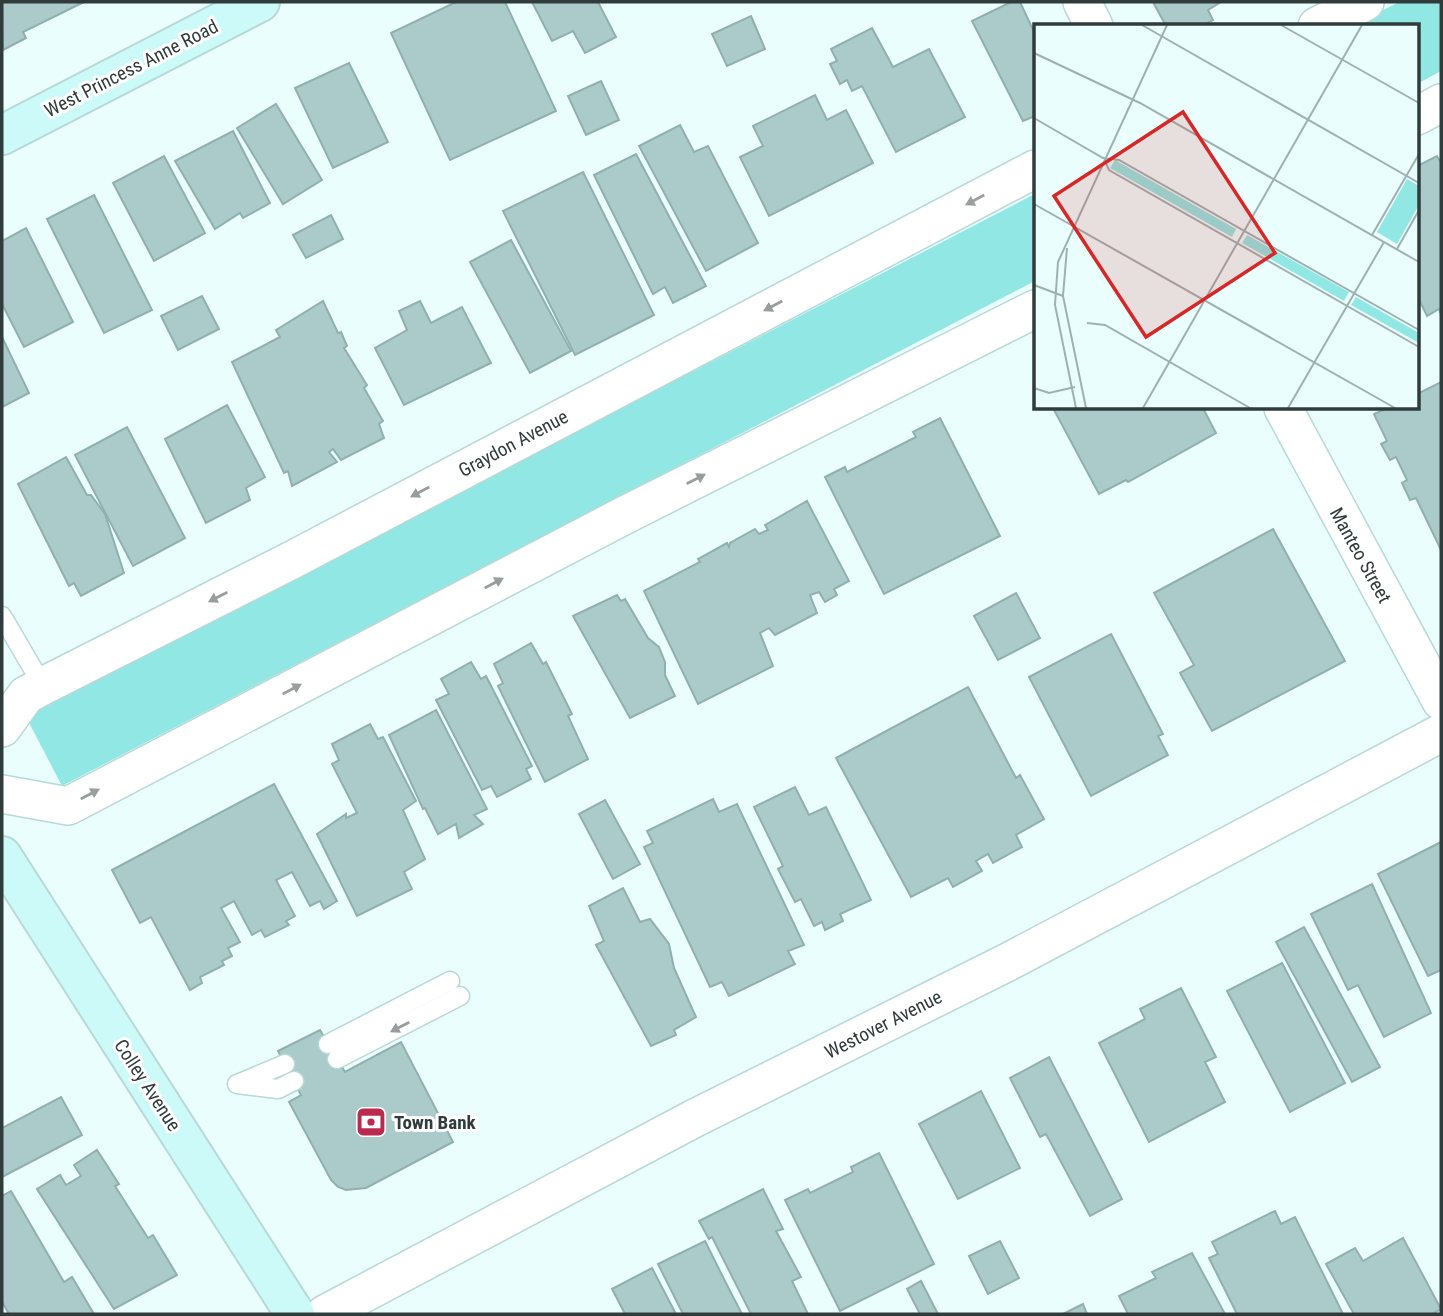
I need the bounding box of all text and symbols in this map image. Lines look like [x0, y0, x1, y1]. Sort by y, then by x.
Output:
street label: West Princess Anne Road [41, 15, 222, 122]
inset map [1034, 24, 1418, 410]
one-way arrow [964, 194, 984, 206]
one-way arrow [763, 301, 783, 312]
street label: Graydon Avenue [455, 405, 572, 482]
one-way arrow [686, 474, 706, 485]
one-way arrow [410, 486, 430, 498]
street label: Manteo Street [1325, 503, 1396, 607]
one-way arrow [484, 578, 504, 589]
one-way arrow [208, 592, 228, 603]
one-way arrow [282, 683, 302, 694]
one-way arrow [81, 788, 100, 800]
street label: Westover Avenue [821, 985, 946, 1064]
one-way arrow [389, 1020, 409, 1032]
street label: Colley Avenue [109, 1035, 186, 1136]
bank icon: Town Bank [354, 1105, 388, 1139]
place label: Town Bank [394, 1111, 477, 1134]

